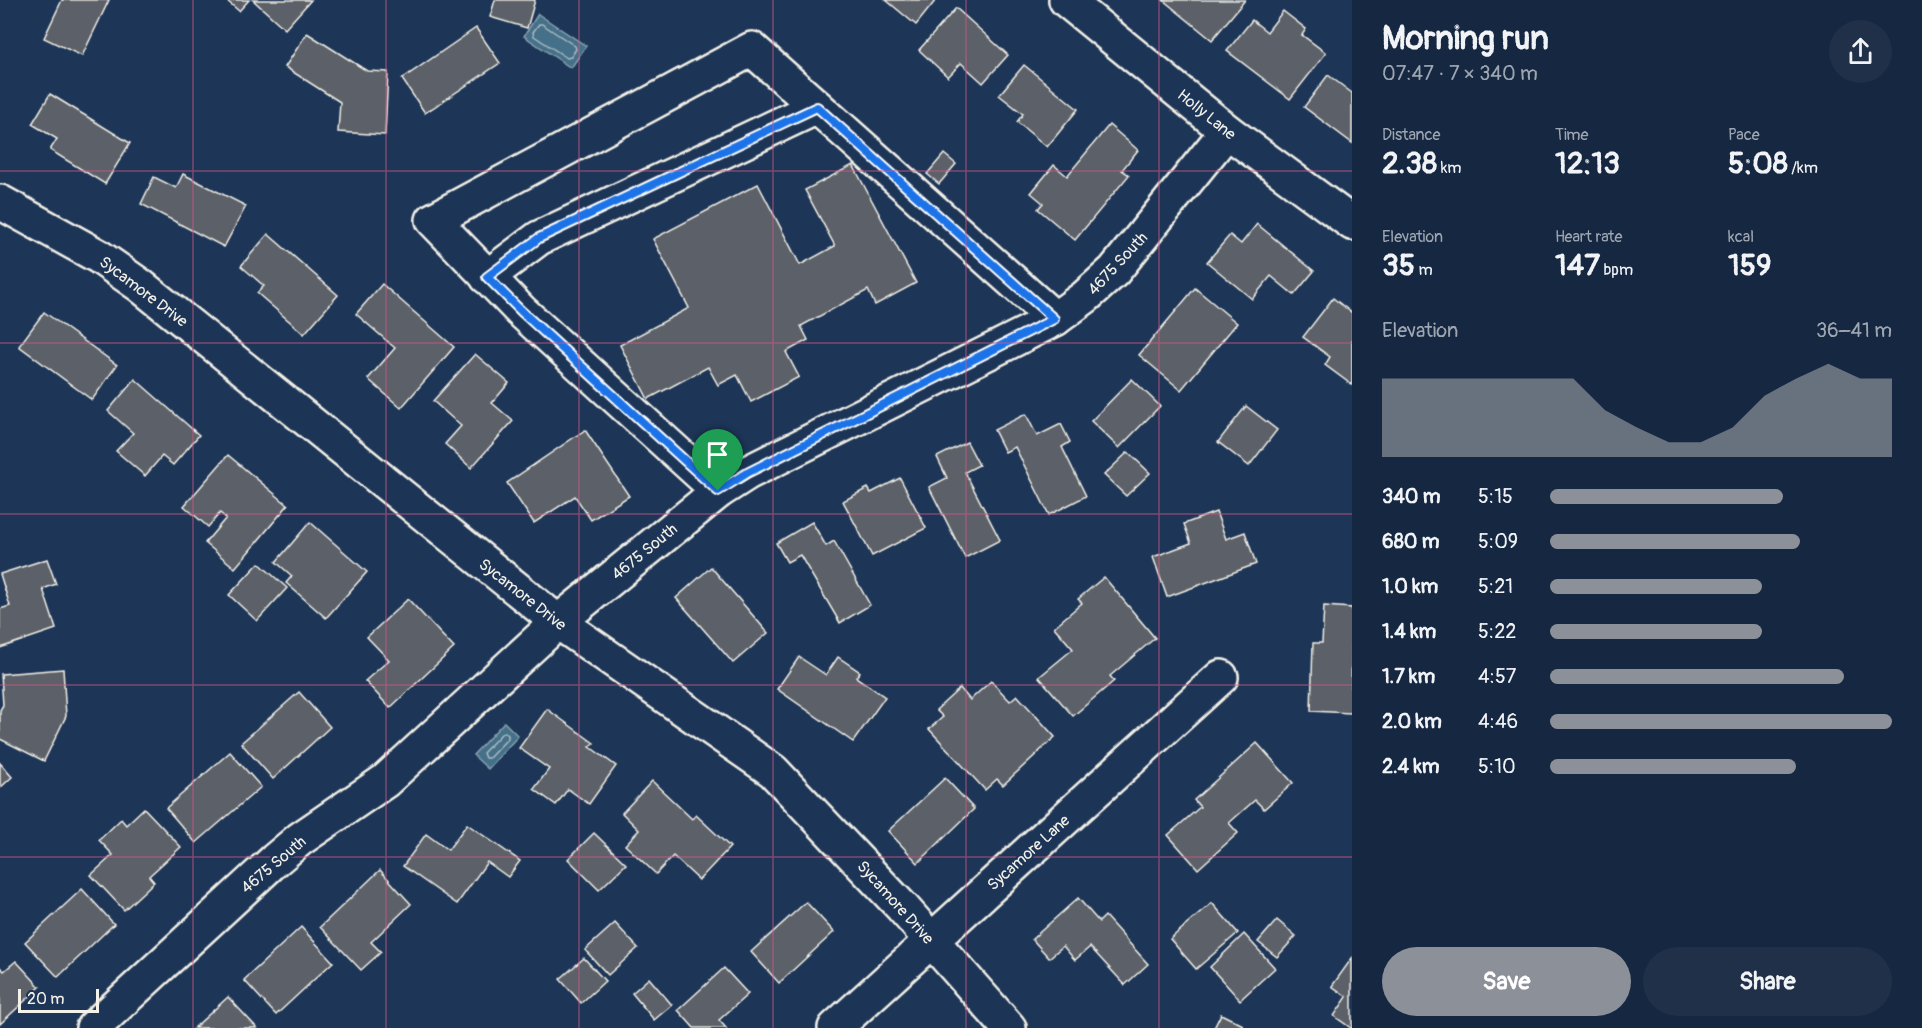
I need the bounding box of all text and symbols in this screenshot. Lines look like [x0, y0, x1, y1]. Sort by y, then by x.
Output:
text: Morning run [1382, 18, 1549, 59]
button: share [1829, 20, 1892, 83]
text: 07:47 · 7 × 340 m [1382, 61, 1538, 86]
street label: Holly Lane [1173, 85, 1240, 145]
text: Distance [1382, 125, 1441, 145]
text: Time [1555, 125, 1588, 145]
text: Pace [1728, 125, 1760, 145]
text: 2.38 [1382, 145, 1437, 182]
text: 12:13 [1555, 145, 1620, 182]
text: 5:08 [1728, 145, 1788, 182]
text: km [1437, 158, 1462, 178]
text: /km [1788, 158, 1818, 178]
text: Elevation [1382, 227, 1443, 247]
text: Heart rate [1555, 227, 1622, 247]
text: kcal [1728, 227, 1754, 247]
street label: 4675 South [1083, 228, 1152, 299]
text: 35 [1382, 247, 1415, 284]
text: 147 [1555, 247, 1600, 284]
text: 159 [1728, 247, 1771, 284]
street label: Sycamore Drive [95, 252, 192, 332]
text: m [1415, 260, 1433, 280]
text: bpm [1600, 260, 1633, 280]
text: Elevation [1382, 318, 1458, 343]
text: 36–41 m [1816, 318, 1892, 343]
pin [692, 429, 743, 491]
icon: arrive [701, 438, 734, 471]
text: 340 m [1382, 484, 1441, 509]
text: 5:15 [1478, 484, 1513, 509]
street label: 4675 South [608, 519, 682, 584]
text: 680 m [1382, 529, 1439, 554]
text: 5:09 [1478, 529, 1518, 554]
street label: Sycamore Drive [475, 554, 570, 635]
text: 1.0 km [1382, 574, 1438, 599]
text: 5:21 [1478, 574, 1513, 599]
text: 1.4 km [1382, 619, 1436, 644]
text: 5:22 [1478, 619, 1517, 644]
text: 1.7 km [1382, 664, 1435, 689]
text: 4:57 [1478, 664, 1516, 689]
text: 2.0 km [1382, 709, 1442, 734]
text: 4:46 [1478, 709, 1518, 734]
text: 2.4 km [1382, 754, 1440, 779]
text: 5:10 [1478, 754, 1516, 779]
street label: Sycamore Lane [983, 810, 1074, 895]
street label: 4675 South [237, 832, 310, 898]
street label: Sycamore Drive [853, 857, 938, 949]
button: Save [1382, 947, 1631, 1016]
button: Share [1643, 947, 1892, 1016]
scale bar [18, 986, 99, 1014]
text: 20 m [27, 989, 65, 1009]

